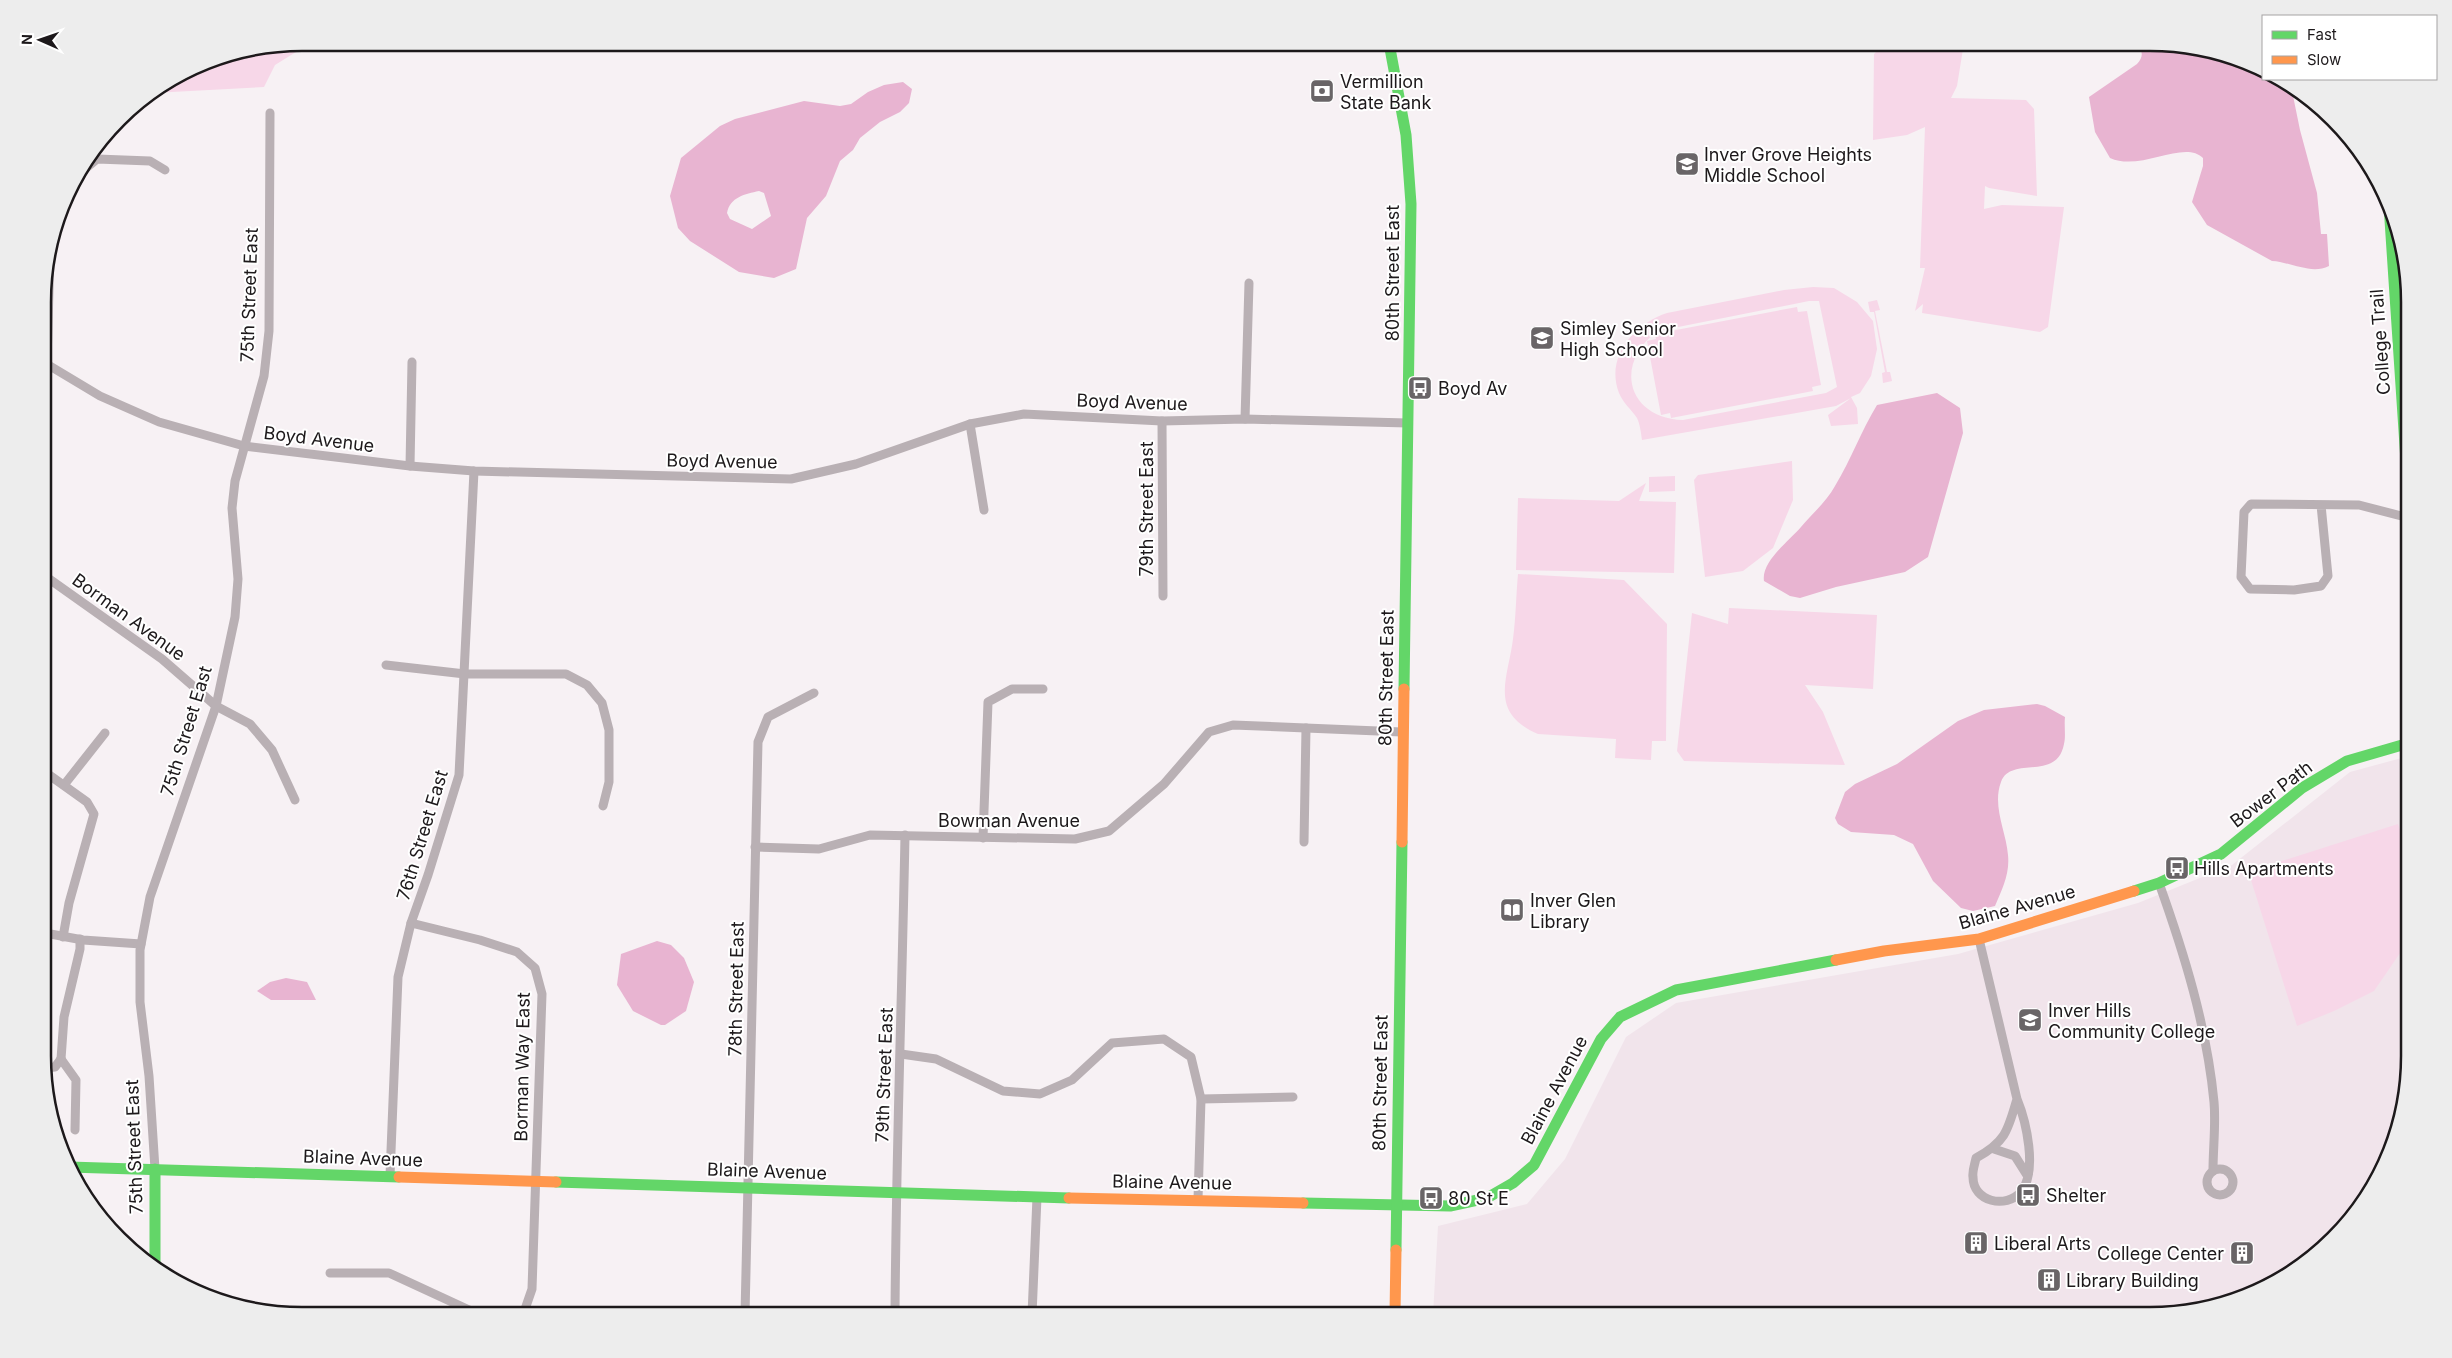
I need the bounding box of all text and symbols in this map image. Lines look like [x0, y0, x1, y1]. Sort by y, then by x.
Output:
north arrow [15, 15, 65, 65]
legend [2262, 15, 2437, 80]
text: Fast [2307, 25, 2337, 44]
text: N [18, 34, 35, 45]
text: Slow [2307, 50, 2341, 69]
place label: Vermillion State Bank [1340, 71, 1431, 113]
bank icon: Vermillion State Bank [1309, 78, 1335, 104]
place label: Inver Grove Heights Middle School [1704, 144, 1872, 186]
school or university icon: Inver Grove Heights Middle School [1674, 151, 1700, 177]
street label: 80th Street East [1382, 205, 1403, 341]
street label: 75th Street East [236, 227, 262, 363]
street label: College Trail [2366, 288, 2394, 396]
place label: Simley Senior High School [1560, 318, 1676, 360]
school or university icon: Simley Senior High School [1529, 325, 1555, 351]
bus stop icon: Boyd Av [1407, 375, 1433, 401]
place label: Boyd Av [1438, 378, 1507, 399]
street label: Boyd Avenue [1076, 390, 1188, 414]
street label: Boyd Avenue [262, 422, 376, 456]
street label: 79th Street East [1136, 441, 1157, 577]
street label: Boyd Avenue [666, 450, 778, 472]
street label: Borman Avenue [68, 569, 190, 665]
street label: 80th Street East [1374, 609, 1398, 746]
street label: 75th Street East [156, 663, 216, 798]
street label: Bower Path [2226, 756, 2316, 832]
street label: 76th Street East [392, 767, 452, 903]
street label: Bowman Avenue [938, 810, 1080, 831]
bus stop icon: Hills Apartments [2164, 855, 2190, 881]
place label: Hills Apartments [2194, 858, 2334, 879]
street label: Blaine Avenue [1956, 880, 2078, 934]
place label: Inver Glen Library [1530, 890, 1616, 932]
library icon: Inver Glen Library [1499, 897, 1525, 923]
street label: 78th Street East [724, 921, 748, 1057]
street label: Borman Way East [510, 992, 534, 1142]
place label: Inver Hills Community College [2048, 1000, 2215, 1042]
street label: 79th Street East [871, 1007, 897, 1143]
school or university icon: Inver Hills Community College [2017, 1007, 2043, 1033]
street label: 80th Street East [1368, 1014, 1392, 1151]
street label: Blaine Avenue [1517, 1032, 1591, 1148]
street label: 75th Street East [121, 1079, 147, 1215]
street label: Blaine Avenue [303, 1145, 423, 1171]
street label: Blaine Avenue [707, 1158, 827, 1184]
street label: Blaine Avenue [1112, 1170, 1232, 1194]
bus stop icon: Shelter [2015, 1182, 2041, 1208]
bus stop icon: 80 St E [1418, 1185, 1444, 1211]
place label: Shelter [2046, 1185, 2107, 1206]
place label: 80 St E [1448, 1188, 1509, 1209]
building icon: Liberal Arts [1963, 1230, 1989, 1256]
place label: Liberal Arts [1994, 1233, 2091, 1254]
building icon: College Center [2229, 1240, 2255, 1266]
place label: College Center [2097, 1243, 2224, 1264]
building icon: Library Building [2036, 1267, 2062, 1293]
place label: Library Building [2066, 1270, 2199, 1291]

